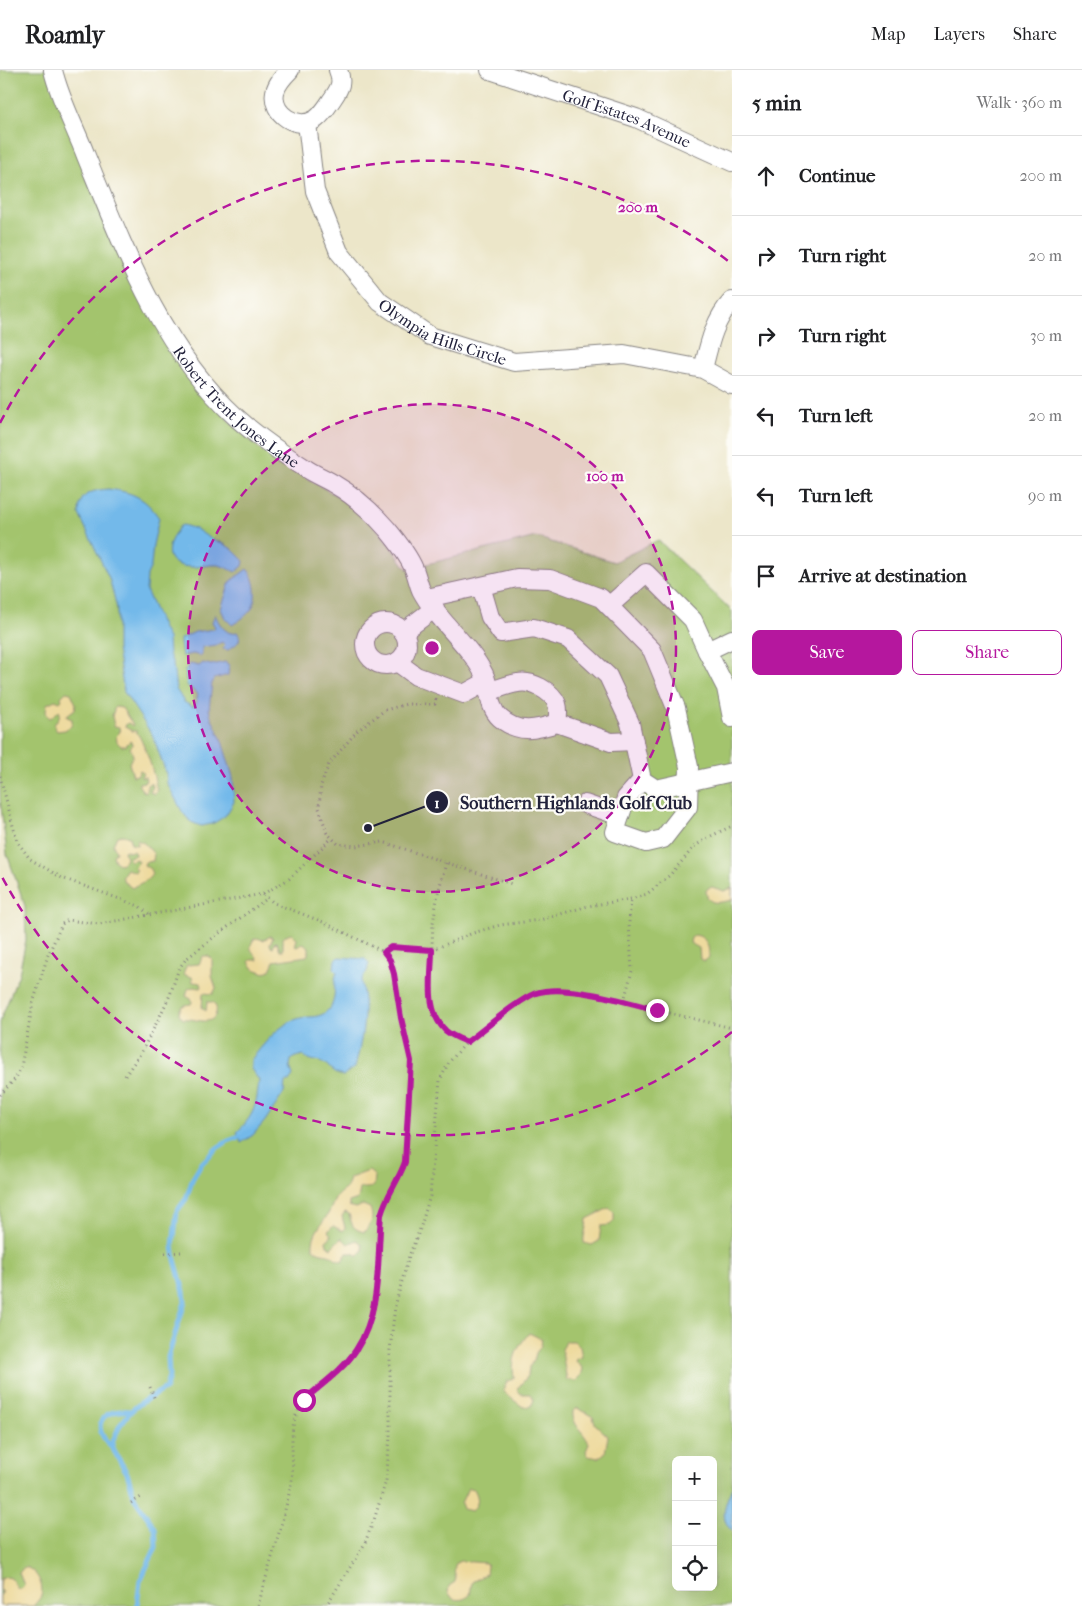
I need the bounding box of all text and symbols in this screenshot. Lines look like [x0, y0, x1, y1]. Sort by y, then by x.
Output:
text: Roamly [25, 21, 104, 49]
text: Map [871, 24, 905, 45]
text: Layers [933, 24, 985, 45]
text: Share [1013, 24, 1057, 45]
street label: Golf Estates Avenue [560, 85, 694, 151]
text: 5 min [752, 91, 801, 115]
text: Walk · 360 m [976, 93, 1062, 112]
icon: ahead [752, 162, 780, 190]
text: Continue [799, 165, 875, 187]
text: 200 m [1019, 166, 1062, 185]
text: 200 m [618, 198, 658, 216]
icon: right [752, 242, 780, 270]
text: Turn right [799, 245, 886, 267]
text: 20 m [1028, 246, 1062, 265]
street label: Olympia Hills Circle [375, 294, 509, 369]
icon: right [752, 322, 780, 350]
text: Turn right [799, 325, 886, 347]
text: 30 m [1030, 326, 1062, 345]
street label: Robert Trent Jones Lane [169, 342, 303, 471]
icon: left [752, 402, 780, 430]
text: Turn left [799, 405, 873, 427]
text: 20 m [1028, 406, 1062, 425]
text: 100 m [586, 467, 624, 485]
icon: left [752, 482, 780, 510]
text: Turn left [799, 485, 873, 507]
text: 90 m [1028, 486, 1062, 505]
icon: arrive [752, 562, 780, 590]
text: Arrive at destination [799, 565, 967, 587]
button: Save [752, 630, 902, 675]
button: Share [912, 630, 1062, 675]
centre of rings [423, 639, 441, 657]
callout: Southern Highlands Golf Club [425, 786, 702, 819]
text: Southern Highlands Golf Club [460, 793, 693, 814]
text: 1 [434, 794, 440, 812]
route end [646, 999, 669, 1022]
route start [293, 1389, 316, 1412]
map controls [672, 1456, 717, 1591]
button: + [672, 1456, 717, 1501]
button: − [672, 1501, 717, 1546]
button: locate [672, 1546, 717, 1591]

